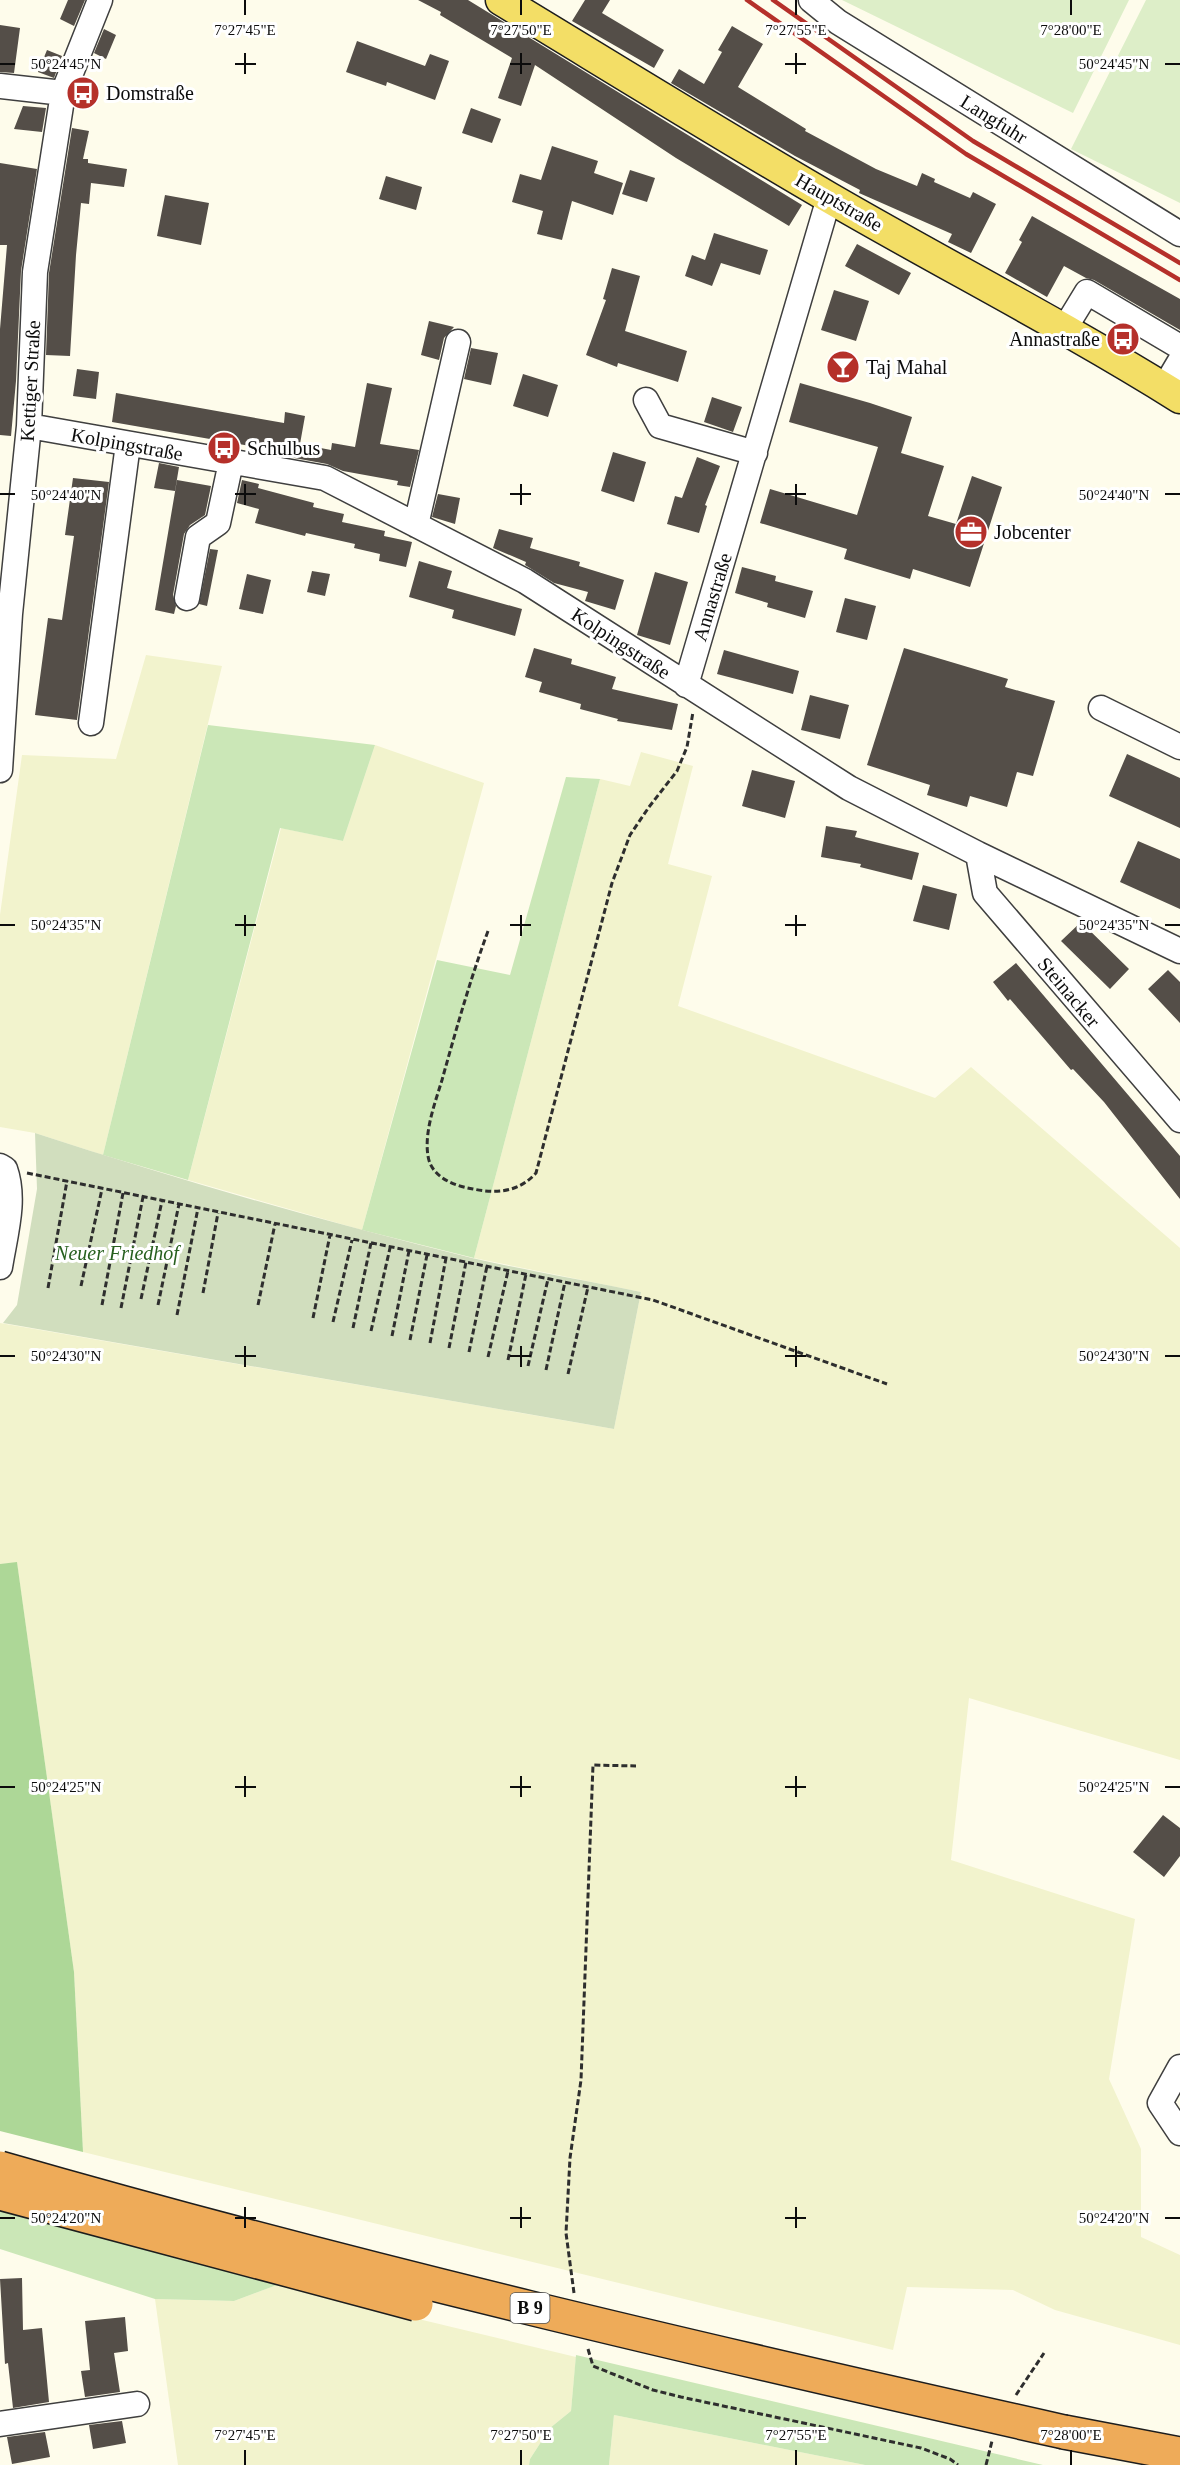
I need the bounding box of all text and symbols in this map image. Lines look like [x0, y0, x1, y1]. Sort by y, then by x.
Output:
text: 7°27'45"E [214, 22, 276, 38]
text: 7°27'50"E [490, 22, 552, 38]
text: 7°27'55"E [765, 22, 827, 38]
text: 7°28'00"E [1040, 22, 1102, 38]
text: 50°24'45"N [31, 56, 101, 72]
text: 50°24'45"N [1079, 56, 1149, 72]
bus stop icon: Domstraße [65, 75, 101, 111]
place label: Domstraße [106, 82, 194, 104]
street label: Langfuhr [956, 90, 1032, 149]
street label: Hauptstraße [791, 168, 886, 237]
street label: Kettiger Straße [16, 320, 45, 442]
bus stop icon: Annastraße [1105, 321, 1141, 357]
place label: Annastraße [1009, 328, 1100, 350]
bar icon: Taj Mahal [825, 349, 861, 385]
place label: Taj Mahal [866, 356, 948, 379]
street label: Kolpingstraße [69, 423, 185, 466]
bus stop icon: Schulbus [206, 430, 242, 466]
place label: Schulbus [247, 437, 321, 459]
text: 50°24'40"N [31, 487, 101, 503]
text: 50°24'40"N [1079, 487, 1149, 503]
office icon: Jobcenter [953, 514, 989, 550]
place label: Jobcenter [994, 521, 1071, 543]
street label: Annastraße [688, 550, 736, 644]
street label: Kolpingstraße [567, 603, 675, 684]
text: 50°24'35"N [31, 917, 101, 933]
text: 50°24'35"N [1079, 917, 1149, 933]
street label: Steinacker [1033, 953, 1105, 1032]
park label: Neuer Friedhof [54, 1242, 181, 1265]
text: 50°24'30"N [31, 1348, 101, 1364]
text: 50°24'30"N [1079, 1348, 1149, 1364]
text: 50°24'25"N [31, 1779, 101, 1795]
text: 50°24'25"N [1079, 1779, 1149, 1795]
text: 50°24'20"N [31, 2210, 101, 2226]
text: 50°24'20"N [1079, 2210, 1149, 2226]
road number: B 9 [510, 2293, 550, 2323]
text: 7°27'45"E [214, 2427, 276, 2443]
text: 7°27'50"E [490, 2427, 552, 2443]
text: 7°27'55"E [765, 2427, 827, 2443]
text: 7°28'00"E [1040, 2427, 1102, 2443]

